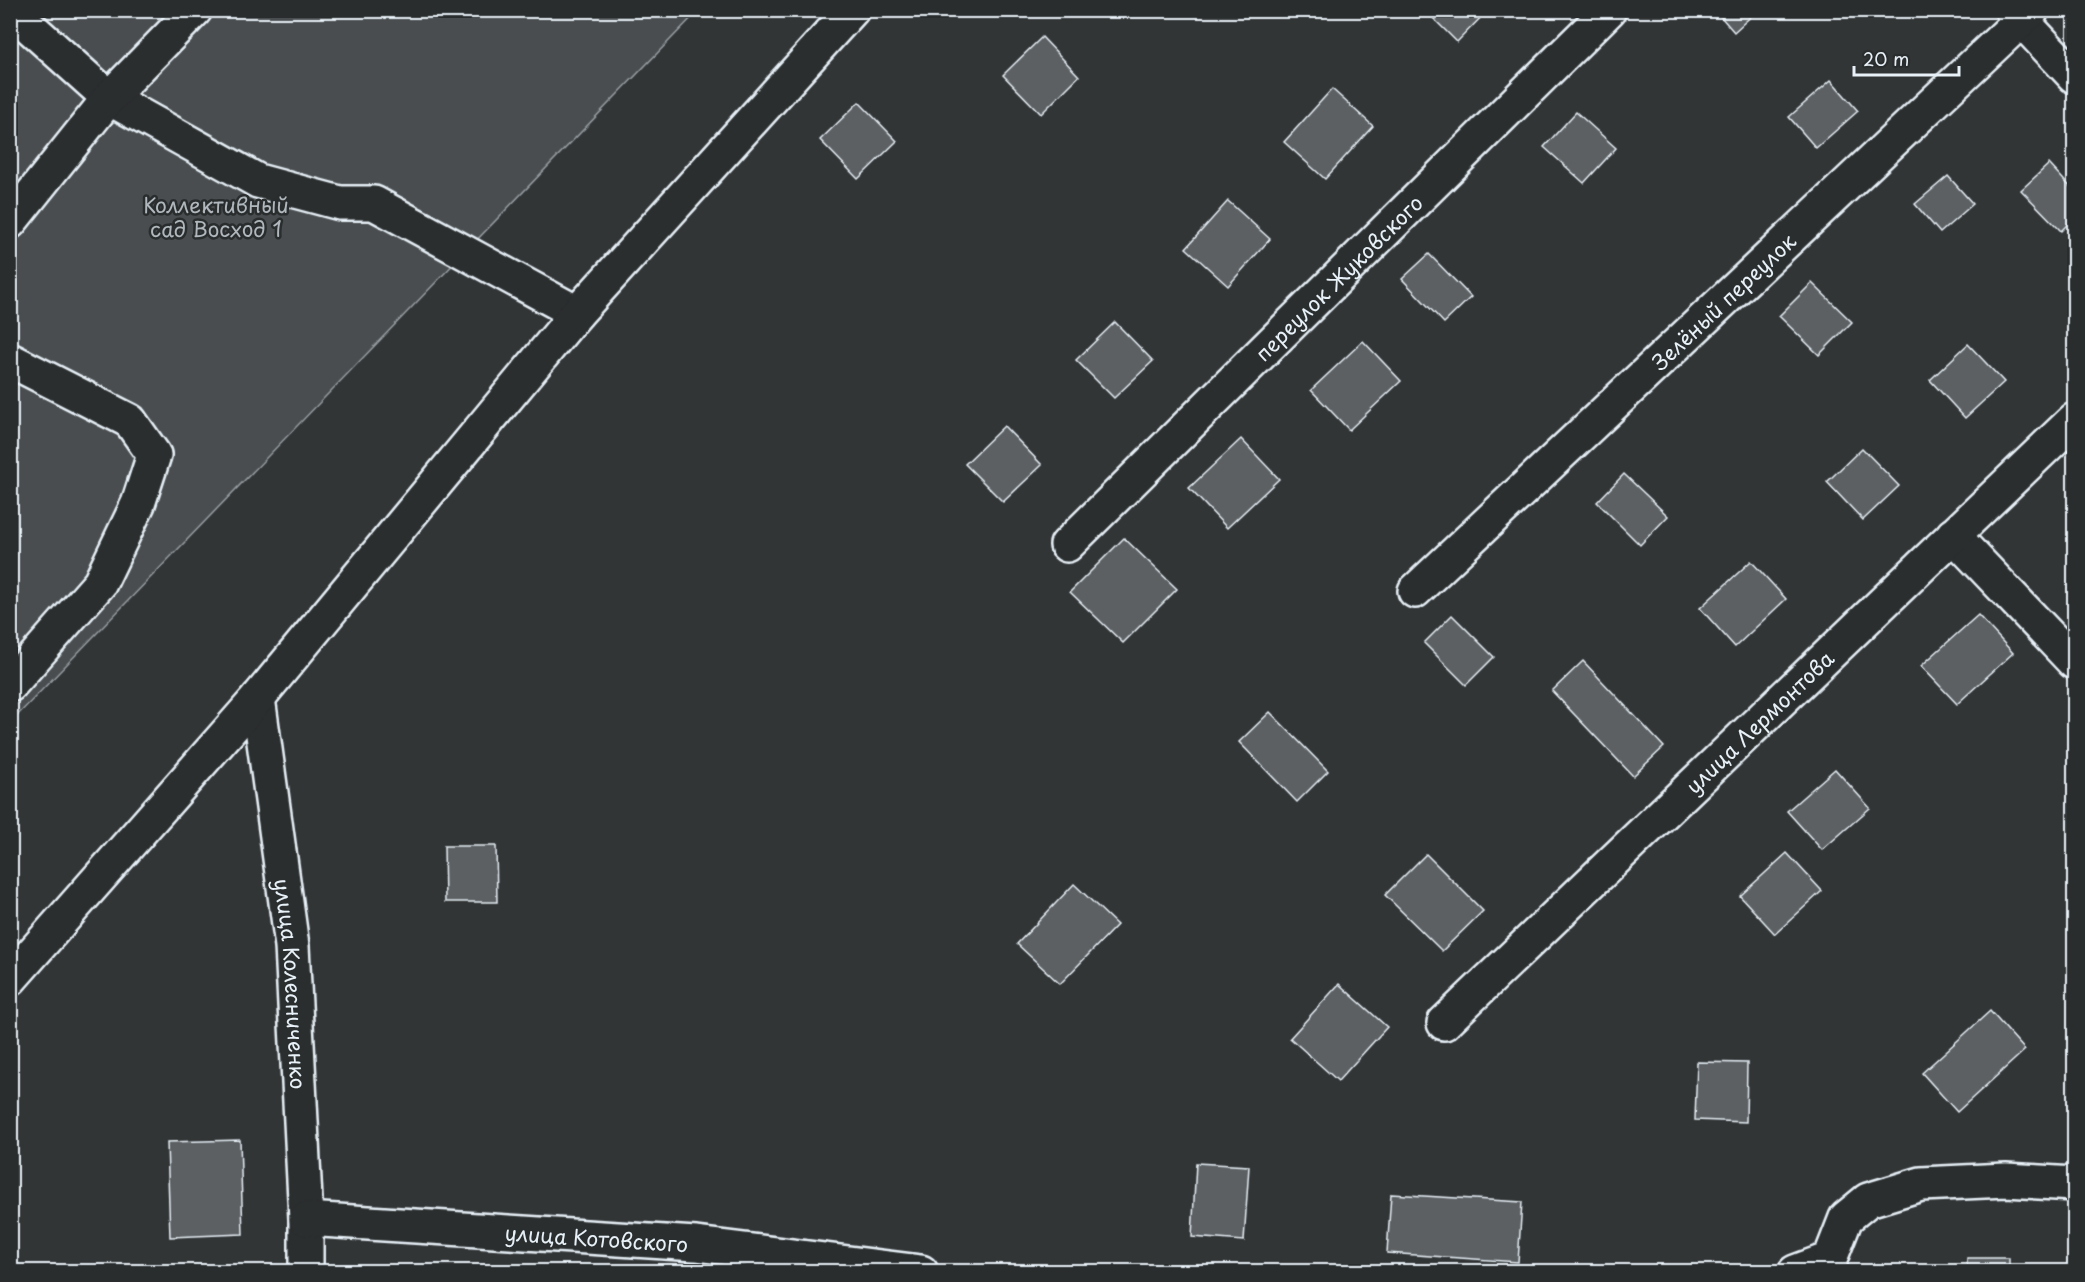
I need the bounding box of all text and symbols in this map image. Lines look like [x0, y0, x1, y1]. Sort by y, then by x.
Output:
scale bar [1854, 39, 1959, 77]
text: 20 m [1863, 45, 1909, 72]
street label: переулок Жуковского [1247, 187, 1430, 368]
park label: Коллективный сад Восход 1 [143, 188, 289, 244]
street label: Зелёный переулок [1644, 225, 1803, 377]
street label: улица Лермонтова [1677, 642, 1841, 801]
street label: улица Колесниченко [267, 876, 315, 1090]
street label: улица Котовского [504, 1216, 689, 1259]

